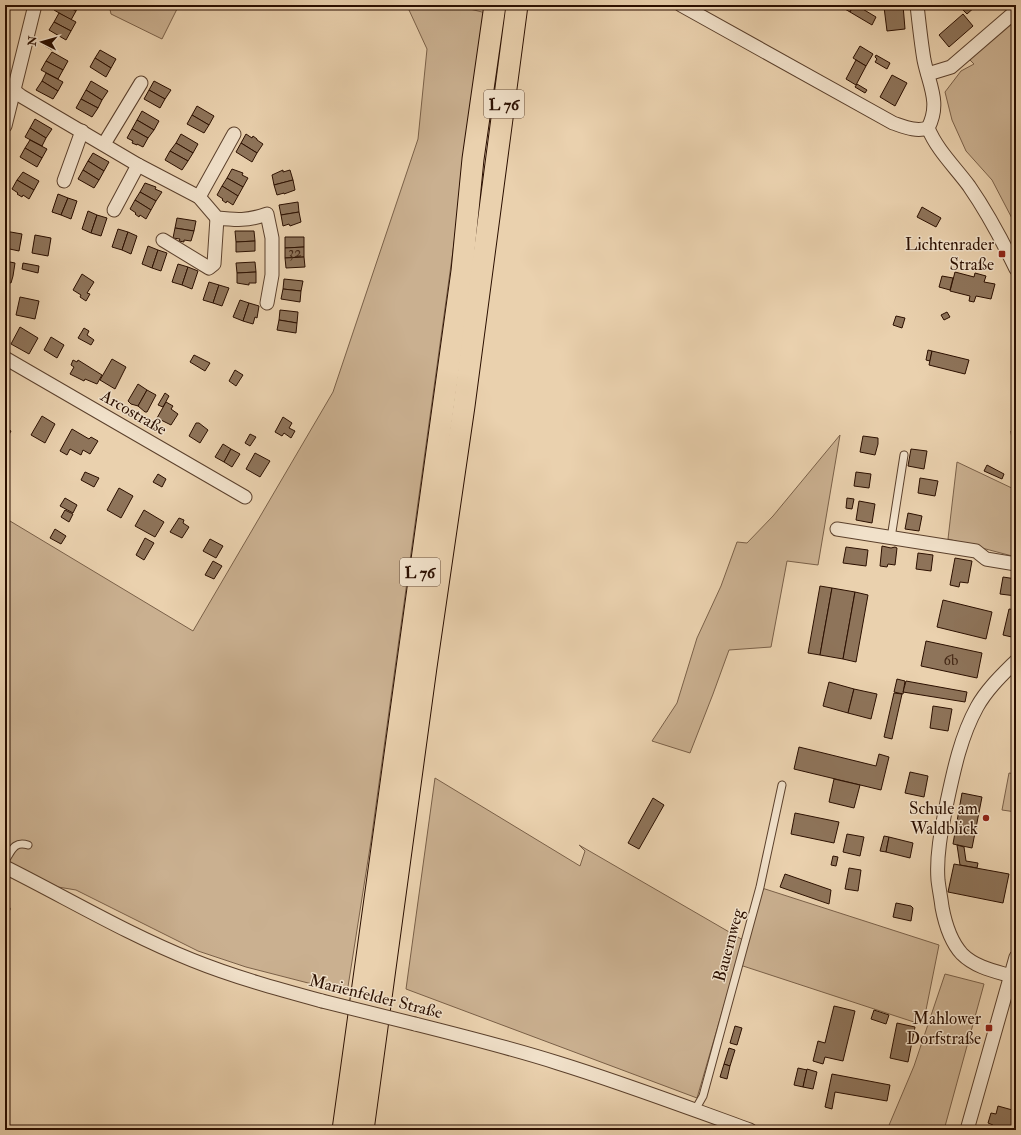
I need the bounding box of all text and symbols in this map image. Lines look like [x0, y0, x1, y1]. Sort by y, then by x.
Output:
north arrow [22, 22, 62, 62]
text: N [25, 34, 40, 48]
road number: L 76 [484, 90, 524, 118]
place label: Lichtenrader Straße [905, 234, 995, 275]
house number: 32 [288, 243, 302, 262]
marker: Lichtenrader Straße [997, 249, 1007, 259]
street label: Arcostraße [96, 385, 171, 440]
road number: L 76 [400, 558, 440, 586]
house number: 6b [944, 651, 958, 670]
place label: Schule am Waldblick [909, 798, 978, 839]
marker: Schule am Waldblick [981, 813, 991, 823]
street label: Bauernweg [709, 906, 748, 984]
street label: Marienfelder Straße [307, 970, 445, 1023]
place label: Mahlower Dorfstraße [906, 1008, 982, 1049]
marker: Mahlower Dorfstraße [984, 1023, 994, 1033]

